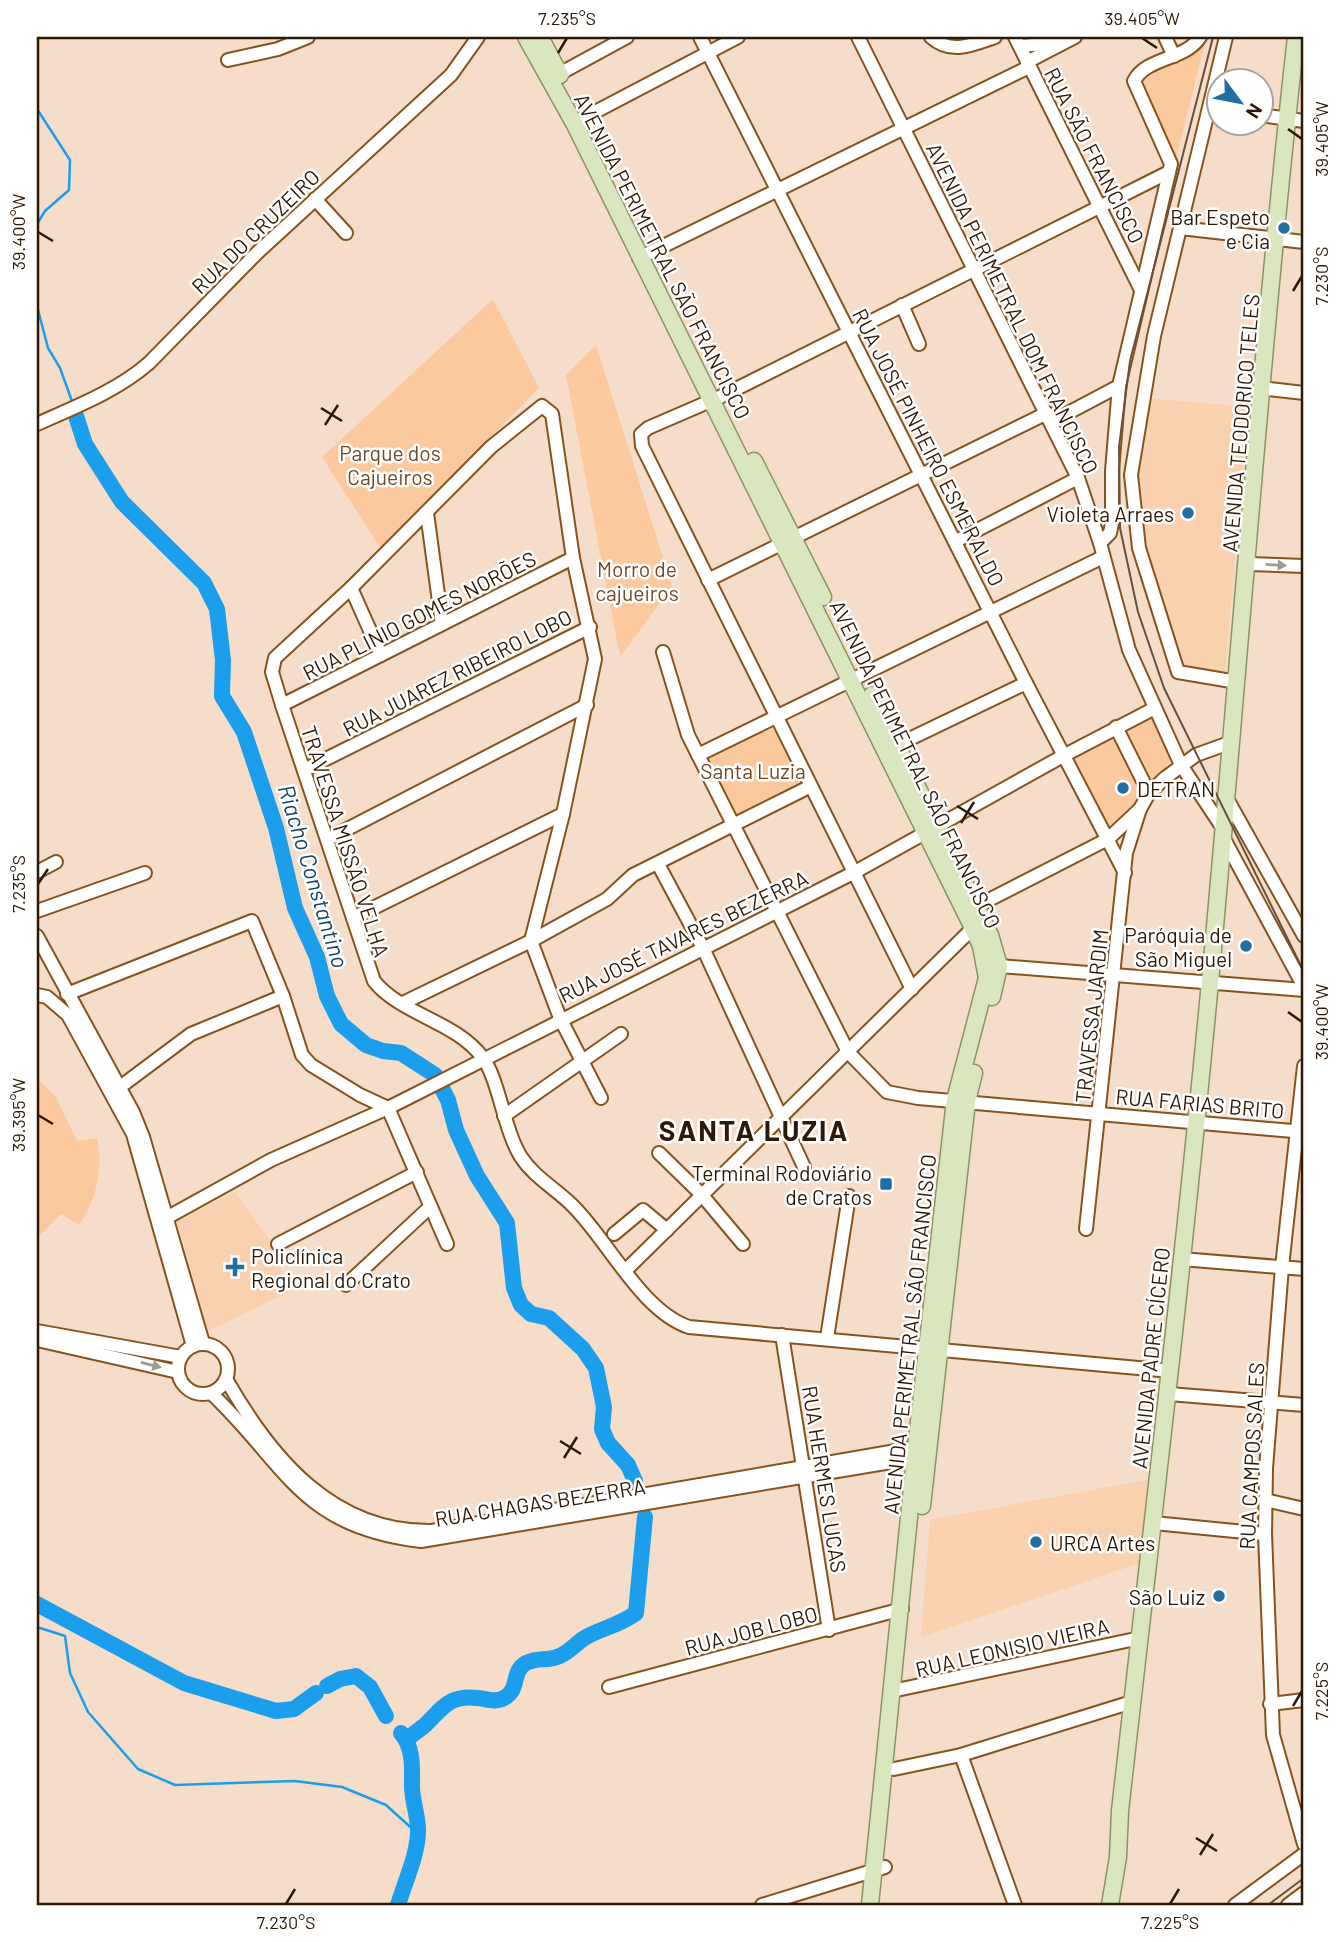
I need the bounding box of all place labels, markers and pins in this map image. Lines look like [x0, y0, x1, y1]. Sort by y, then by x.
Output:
place label: Bar Espeto e Cia [1170, 204, 1270, 253]
marker: Bar Espeto e Cia [1276, 220, 1292, 236]
place label: Violeta Arraes [1047, 501, 1174, 526]
marker: Violeta Arraes [1180, 505, 1196, 521]
place label: DETRAN [1137, 776, 1215, 801]
marker: DETRAN [1115, 780, 1131, 796]
place label: Paróquia de São Miguel [1124, 922, 1232, 971]
marker: Paróquia de São Miguel [1238, 938, 1254, 954]
place label: Terminal Rodoviário de Cratos [692, 1160, 872, 1209]
marker: Terminal Rodoviário de Cratos [878, 1176, 894, 1192]
place label: Policlínica Regional do Crato [251, 1243, 411, 1292]
marker: Policlínica Regional do Crato [225, 1257, 245, 1277]
place label: URCA Artes [1050, 1530, 1155, 1555]
marker: URCA Artes [1028, 1534, 1044, 1550]
place label: São Luiz [1129, 1584, 1205, 1609]
marker: São Luiz [1211, 1588, 1227, 1604]

